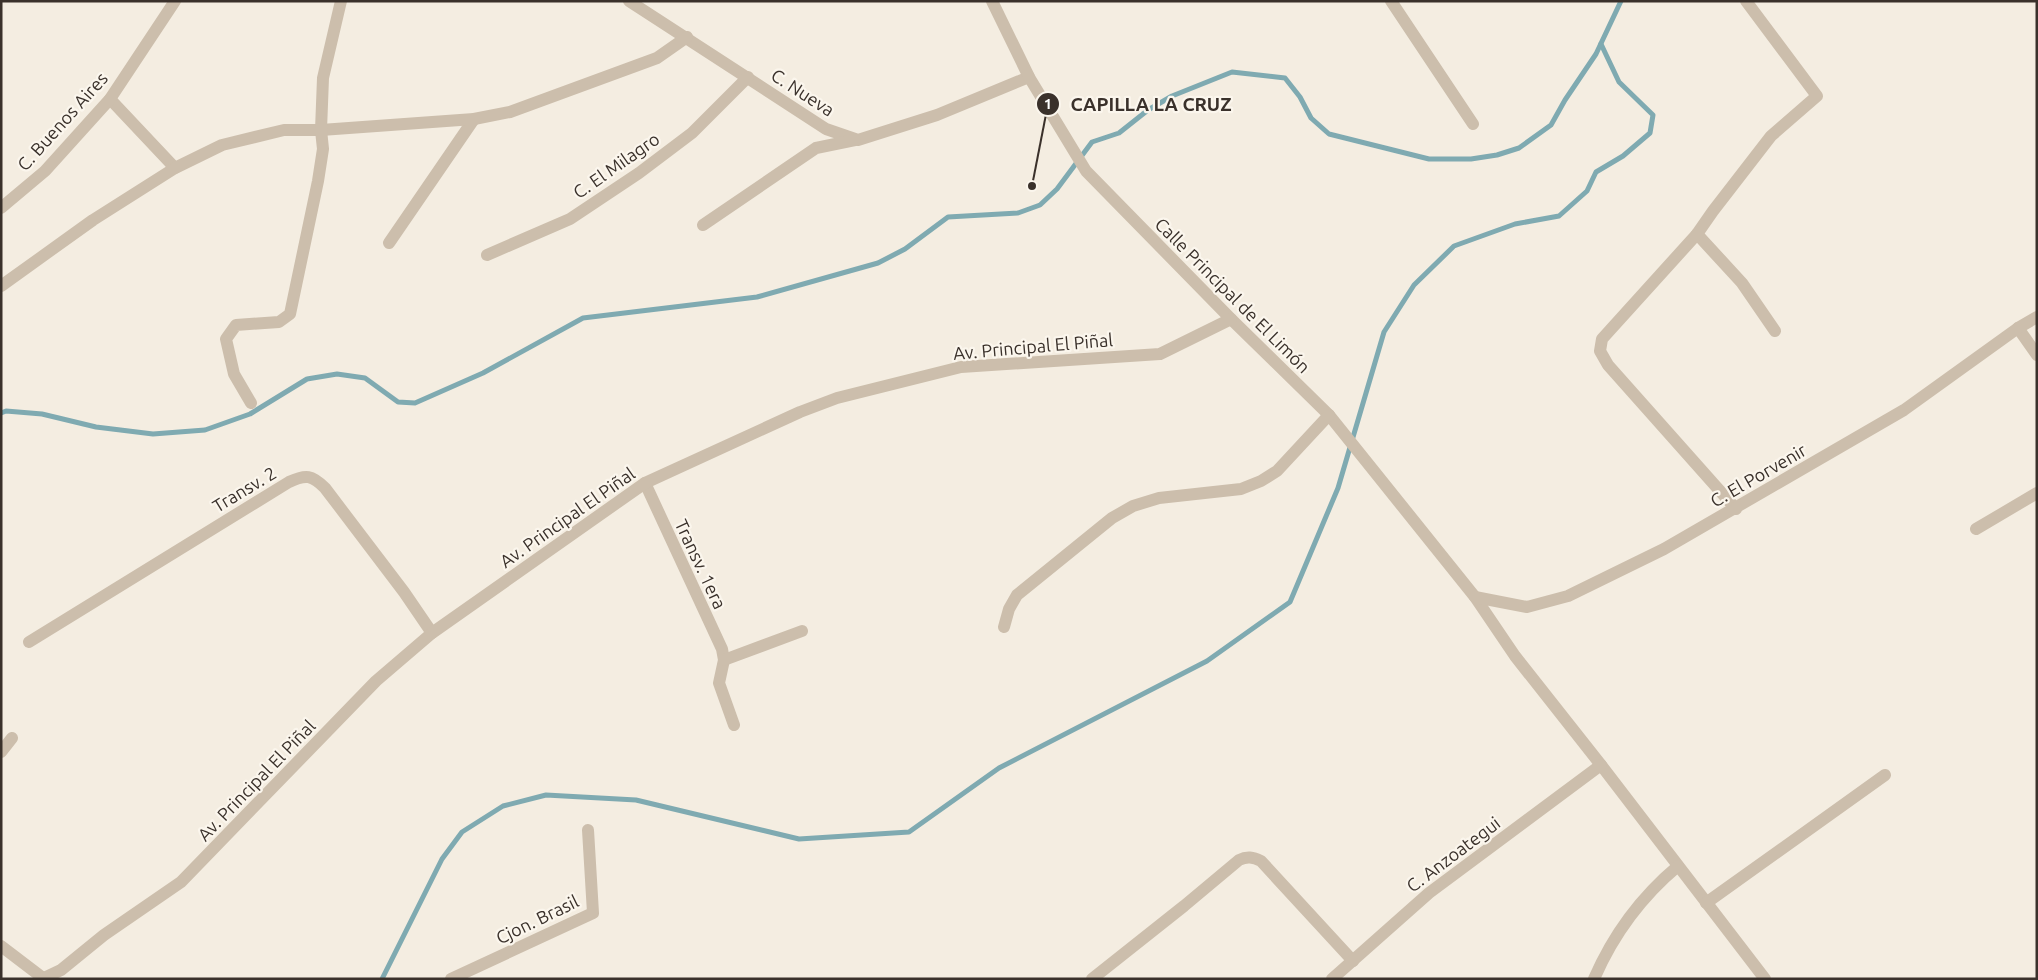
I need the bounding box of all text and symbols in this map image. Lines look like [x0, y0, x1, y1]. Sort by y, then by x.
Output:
street label: C. Nueva [768, 64, 838, 120]
street label: C. Buenos Aires [13, 68, 111, 174]
callout: CAPILLA LA CRUZ [1036, 87, 1242, 121]
text: CAPILLA LA CRUZ [1070, 93, 1232, 115]
text: 1 [1044, 95, 1052, 112]
street label: C. El Milagro [569, 128, 663, 202]
street label: Calle Principal de El Limón [1151, 213, 1315, 377]
street label: Av. Principal El Piñal [952, 329, 1114, 363]
street label: C. El Porvenir [1706, 439, 1810, 511]
street label: Transv. 2 [209, 462, 279, 516]
street label: Av. Principal El Piñal [496, 463, 639, 571]
street label: Transv. 1era [672, 516, 730, 612]
street label: Av. Principal El Piñal [193, 715, 319, 845]
street label: C. Anzoategui [1402, 812, 1504, 896]
street label: Cjon. Brasil [493, 890, 582, 948]

